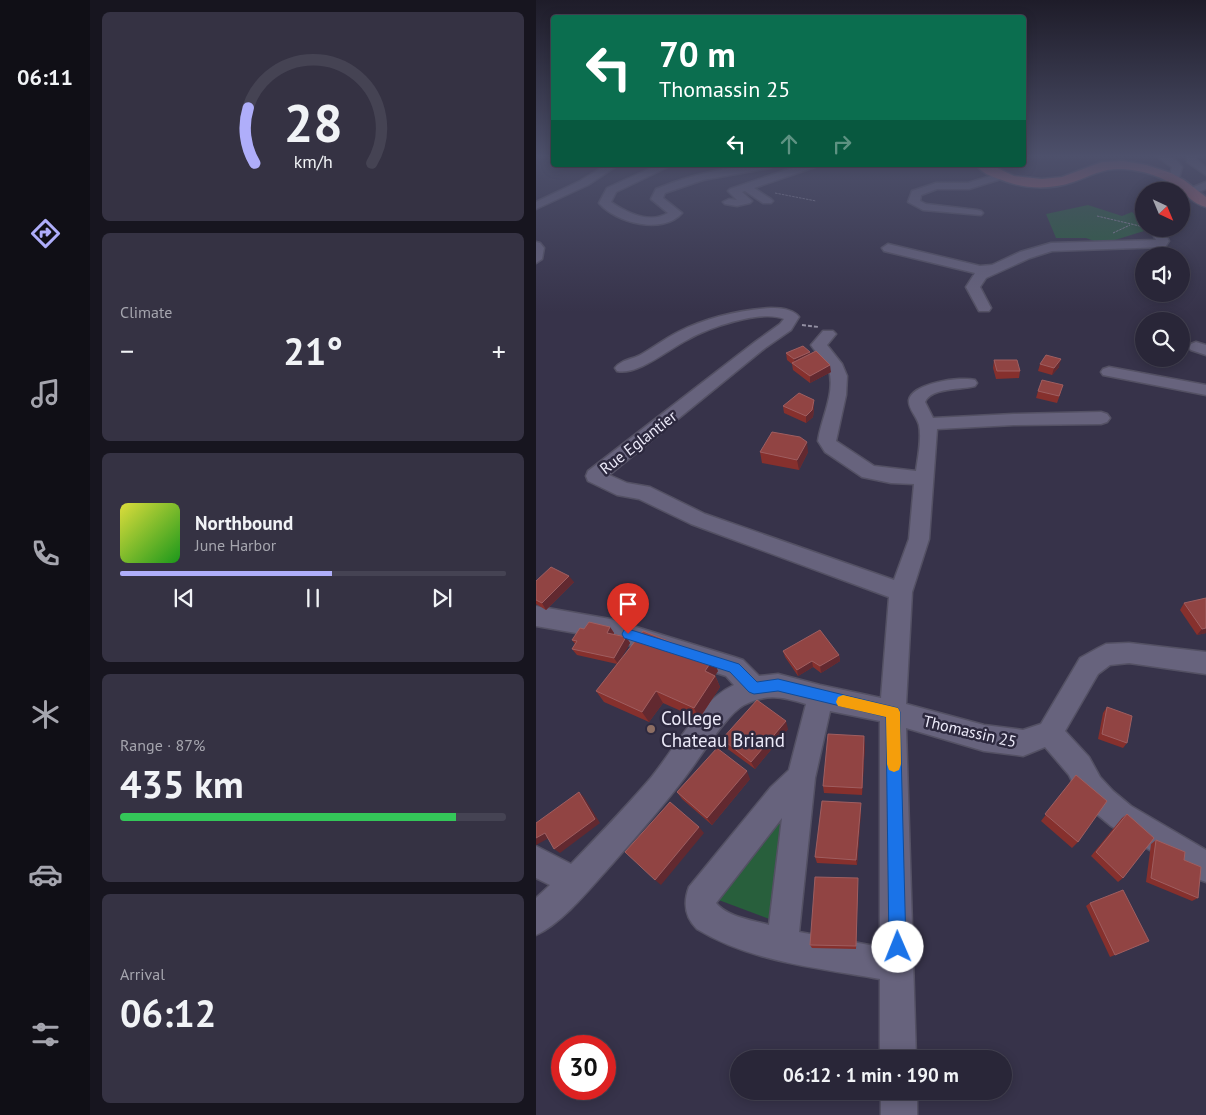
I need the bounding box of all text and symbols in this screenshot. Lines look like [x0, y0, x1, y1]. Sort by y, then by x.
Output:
text: 70 m [659, 31, 736, 77]
icon: left [576, 35, 641, 100]
text: 06:11 [17, 63, 73, 91]
text: Thomassin 25 [659, 75, 790, 103]
text: 28 [284, 89, 342, 156]
icon: left [722, 130, 750, 158]
icon: ahead [775, 130, 803, 158]
icon: right [828, 130, 856, 158]
text: km/h [293, 150, 333, 173]
north arrow [1135, 182, 1190, 238]
map controls [1135, 182, 1190, 367]
icon: directions [28, 216, 63, 251]
button: sound [1135, 247, 1190, 302]
text: Climate [120, 302, 172, 322]
button: search [1135, 312, 1190, 367]
text: 21° [283, 326, 343, 375]
text: − [120, 332, 134, 369]
text: + [492, 332, 506, 369]
icon: music [28, 376, 63, 411]
street label: Rue Eglantier [596, 405, 681, 478]
text: Northbound [195, 511, 293, 535]
text: June Harbor [195, 535, 276, 555]
icon: phone [28, 536, 63, 571]
pin [607, 583, 649, 634]
icon: previous [170, 584, 198, 612]
icon: pause [299, 584, 327, 612]
icon: next [428, 584, 456, 612]
icon: arrive [614, 590, 642, 618]
icon: climate [28, 697, 63, 732]
place label: College Chateau Briand [661, 706, 785, 752]
street label: Thomassin 25 [921, 711, 1019, 751]
marker: College Chateau Briand [645, 723, 657, 735]
text: Range · 87% [120, 735, 205, 755]
text: 435 km [120, 759, 244, 808]
icon: car [28, 857, 63, 892]
position arrow [871, 920, 923, 972]
text: Arrival [120, 964, 165, 984]
text: 06:12 [120, 988, 216, 1037]
icon: filters [28, 1017, 63, 1052]
speed limit sign: 30 [551, 1035, 616, 1100]
text: 06:12 · 1 min · 190 m [783, 1063, 959, 1087]

